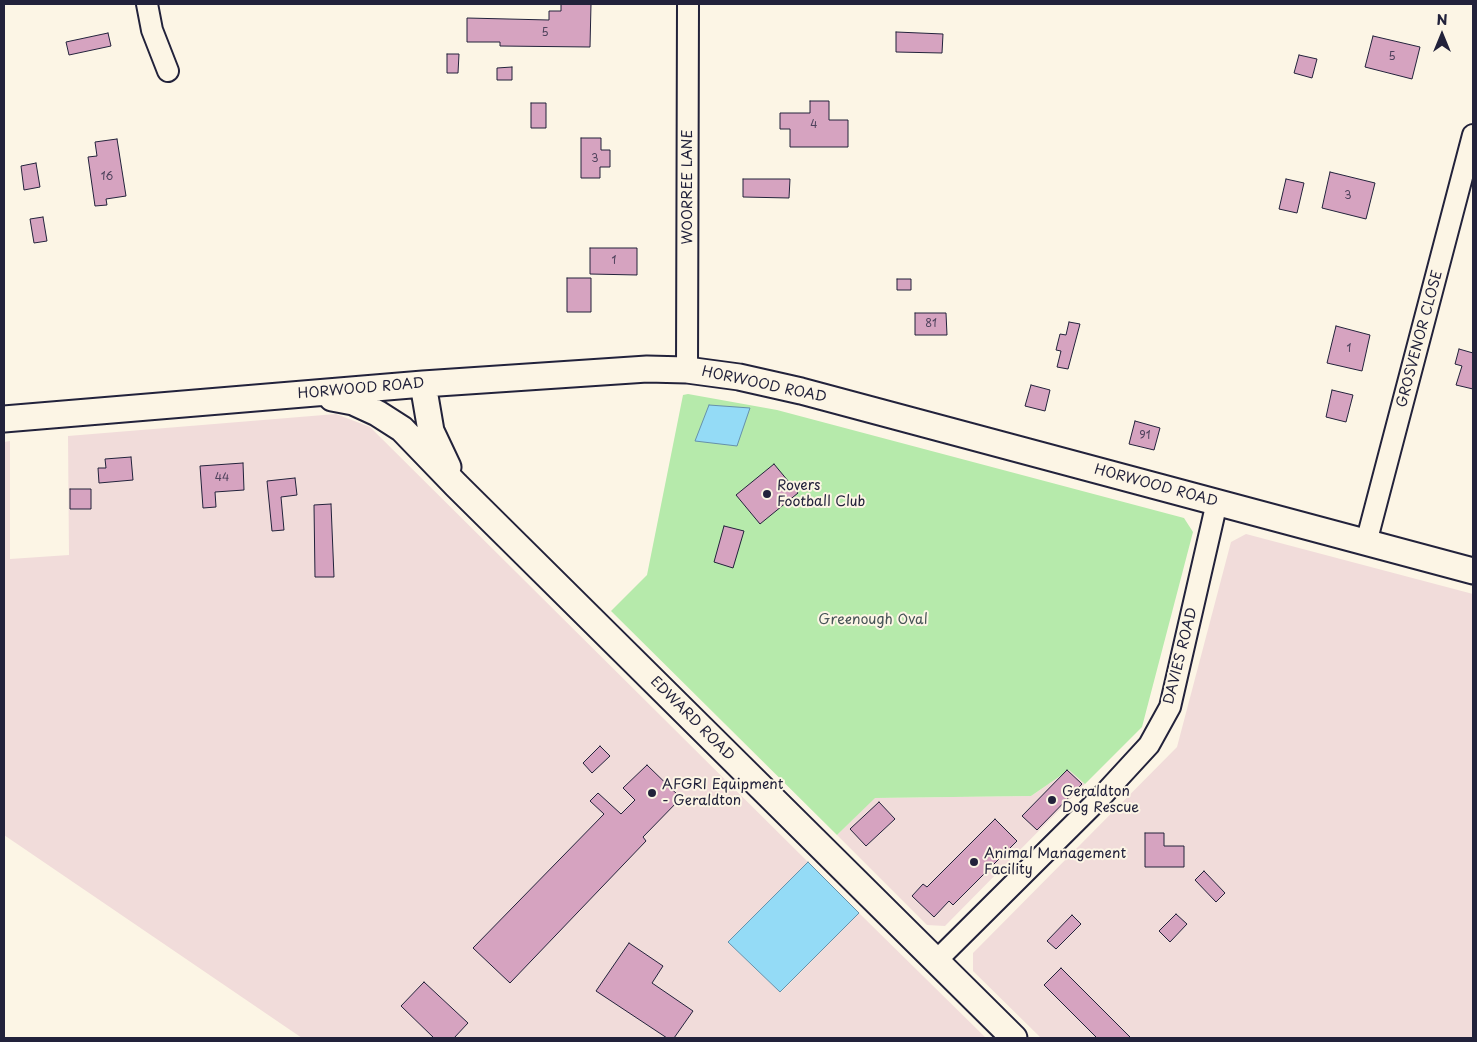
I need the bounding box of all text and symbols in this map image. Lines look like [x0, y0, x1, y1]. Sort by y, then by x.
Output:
text: N [1436, 9, 1448, 30]
north arrow [1417, 10, 1467, 60]
house number: 5 [541, 26, 549, 40]
house number: 5 [1388, 50, 1396, 64]
house number: 4 [810, 118, 818, 132]
street label: WOORREE LANE [680, 129, 696, 245]
house number: 3 [591, 152, 599, 166]
house number: 16 [101, 170, 113, 184]
house number: 3 [1344, 189, 1352, 203]
house number: 1 [612, 254, 616, 268]
street label: GROSVENOR CLOSE [1394, 269, 1446, 409]
house number: 81 [925, 317, 937, 331]
house number: 1 [1347, 342, 1351, 356]
street label: HORWOOD ROAD [700, 364, 828, 406]
street label: HORWOOD ROAD [297, 375, 425, 403]
house number: 91 [1139, 429, 1151, 443]
street label: HORWOOD ROAD [1092, 461, 1220, 511]
house number: 44 [215, 471, 229, 485]
place label: Rovers Football Club [777, 478, 865, 511]
marker: Rovers Football Club [761, 488, 773, 500]
street label: DAVIES ROAD [1161, 606, 1201, 706]
park label: Greenough Oval [818, 612, 928, 628]
street label: EDWARD ROAD [646, 673, 738, 765]
place label: AFGRI Equipment - Geraldton [662, 777, 784, 810]
place label: Geraldton Dog Rescue [1062, 784, 1139, 816]
marker: AFGRI Equipment - Geraldton [646, 787, 658, 799]
marker: Geraldton Dog Rescue [1046, 794, 1058, 806]
place label: Animal Management Facility [984, 846, 1126, 879]
marker: Animal Management Facility [968, 856, 980, 868]

